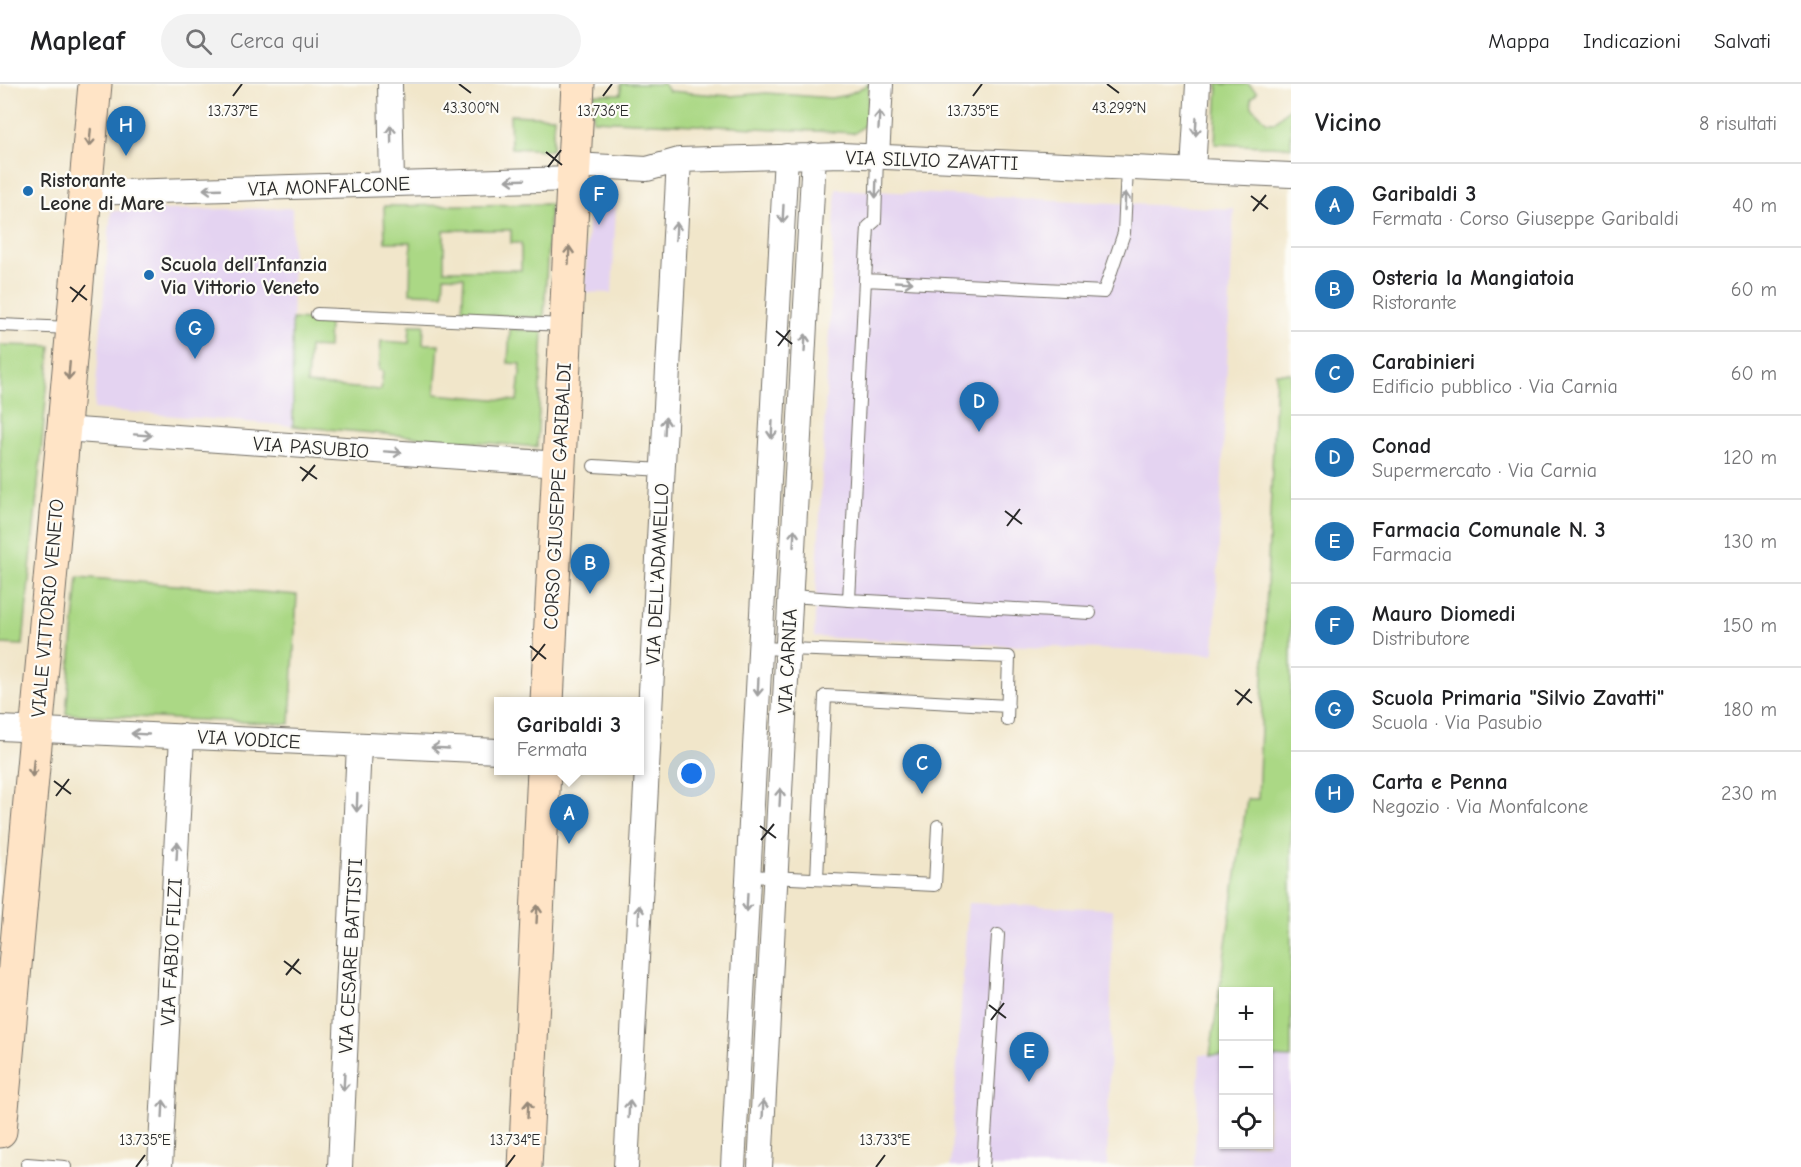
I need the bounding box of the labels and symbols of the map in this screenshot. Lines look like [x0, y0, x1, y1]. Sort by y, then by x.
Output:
text: 43.300°N [443, 99, 499, 117]
text: 43.299°N [1092, 99, 1146, 117]
text: 13.737°E [208, 102, 258, 120]
text: 13.736°E [577, 102, 629, 120]
text: 13.735°E [947, 102, 999, 120]
pin: H [106, 106, 146, 156]
one-way arrow [874, 111, 885, 131]
one-way arrow [1190, 117, 1201, 137]
one-way arrow [385, 124, 397, 144]
one-way arrow [84, 128, 95, 148]
street label: VIA SILVIO ZAVATTI [845, 146, 1019, 175]
place label: Ristorante Leone di Mare [40, 169, 164, 215]
street label: VIA MONFALCONE [248, 172, 411, 201]
one-way arrow [505, 175, 525, 186]
pin: F [580, 176, 618, 225]
one-way arrow [870, 178, 881, 198]
one-way arrow [202, 183, 222, 195]
marker: Ristorante Leone di Mare [21, 184, 35, 198]
one-way arrow [1120, 191, 1131, 211]
one-way arrow [778, 204, 789, 224]
one-way arrow [670, 221, 681, 241]
one-way arrow [564, 246, 575, 266]
place label: Scuola dell’Infanzia Via Vittorio Veneto [161, 253, 327, 299]
marker: Scuola dell’Infanzia Via Vittorio Veneto [142, 268, 156, 282]
one-way arrow [893, 276, 913, 287]
pin: G [176, 310, 214, 359]
one-way arrow [799, 334, 810, 354]
one-way arrow [63, 361, 74, 381]
street label: CORSO GIUSEPPE GARIBALDI [539, 362, 576, 630]
pin: D [960, 382, 998, 432]
one-way arrow [660, 416, 671, 436]
one-way arrow [766, 419, 777, 439]
one-way arrow [133, 430, 153, 441]
street label: VIA PASUBIO [252, 432, 370, 463]
one-way arrow [383, 447, 403, 458]
street label: VIA DELL'ADAMELLO [641, 482, 674, 666]
street label: VIALE VITTORIO VENETO [26, 498, 69, 718]
one-way arrow [788, 529, 799, 549]
pin: B [570, 544, 610, 594]
street label: VIA CARNIA [773, 607, 802, 714]
one-way arrow [753, 677, 764, 697]
street label: VIA VODICE [197, 725, 301, 754]
one-way arrow [131, 729, 151, 740]
one-way arrow [431, 743, 451, 754]
pin: C [902, 744, 942, 794]
one-way arrow [27, 758, 38, 778]
your location [677, 759, 706, 788]
one-way arrow [774, 788, 785, 808]
one-way arrow [351, 792, 362, 812]
pin: A [550, 794, 588, 844]
one-way arrow [171, 841, 182, 861]
street label: VIA CESARE BATTISTI [334, 858, 367, 1054]
street label: VIA FABIO FILZI [156, 877, 187, 1026]
one-way arrow [741, 893, 752, 913]
one-way arrow [532, 904, 543, 924]
one-way arrow [633, 904, 644, 924]
pin: E [1010, 1032, 1048, 1082]
one-way arrow [339, 1071, 350, 1091]
one-way arrow [158, 1099, 169, 1119]
one-way arrow [522, 1099, 533, 1119]
one-way arrow [623, 1099, 634, 1119]
one-way arrow [757, 1099, 768, 1119]
text: 13.735°E [119, 1131, 171, 1149]
text: 13.734°E [490, 1131, 540, 1149]
text: 13.733°E [860, 1131, 910, 1149]

